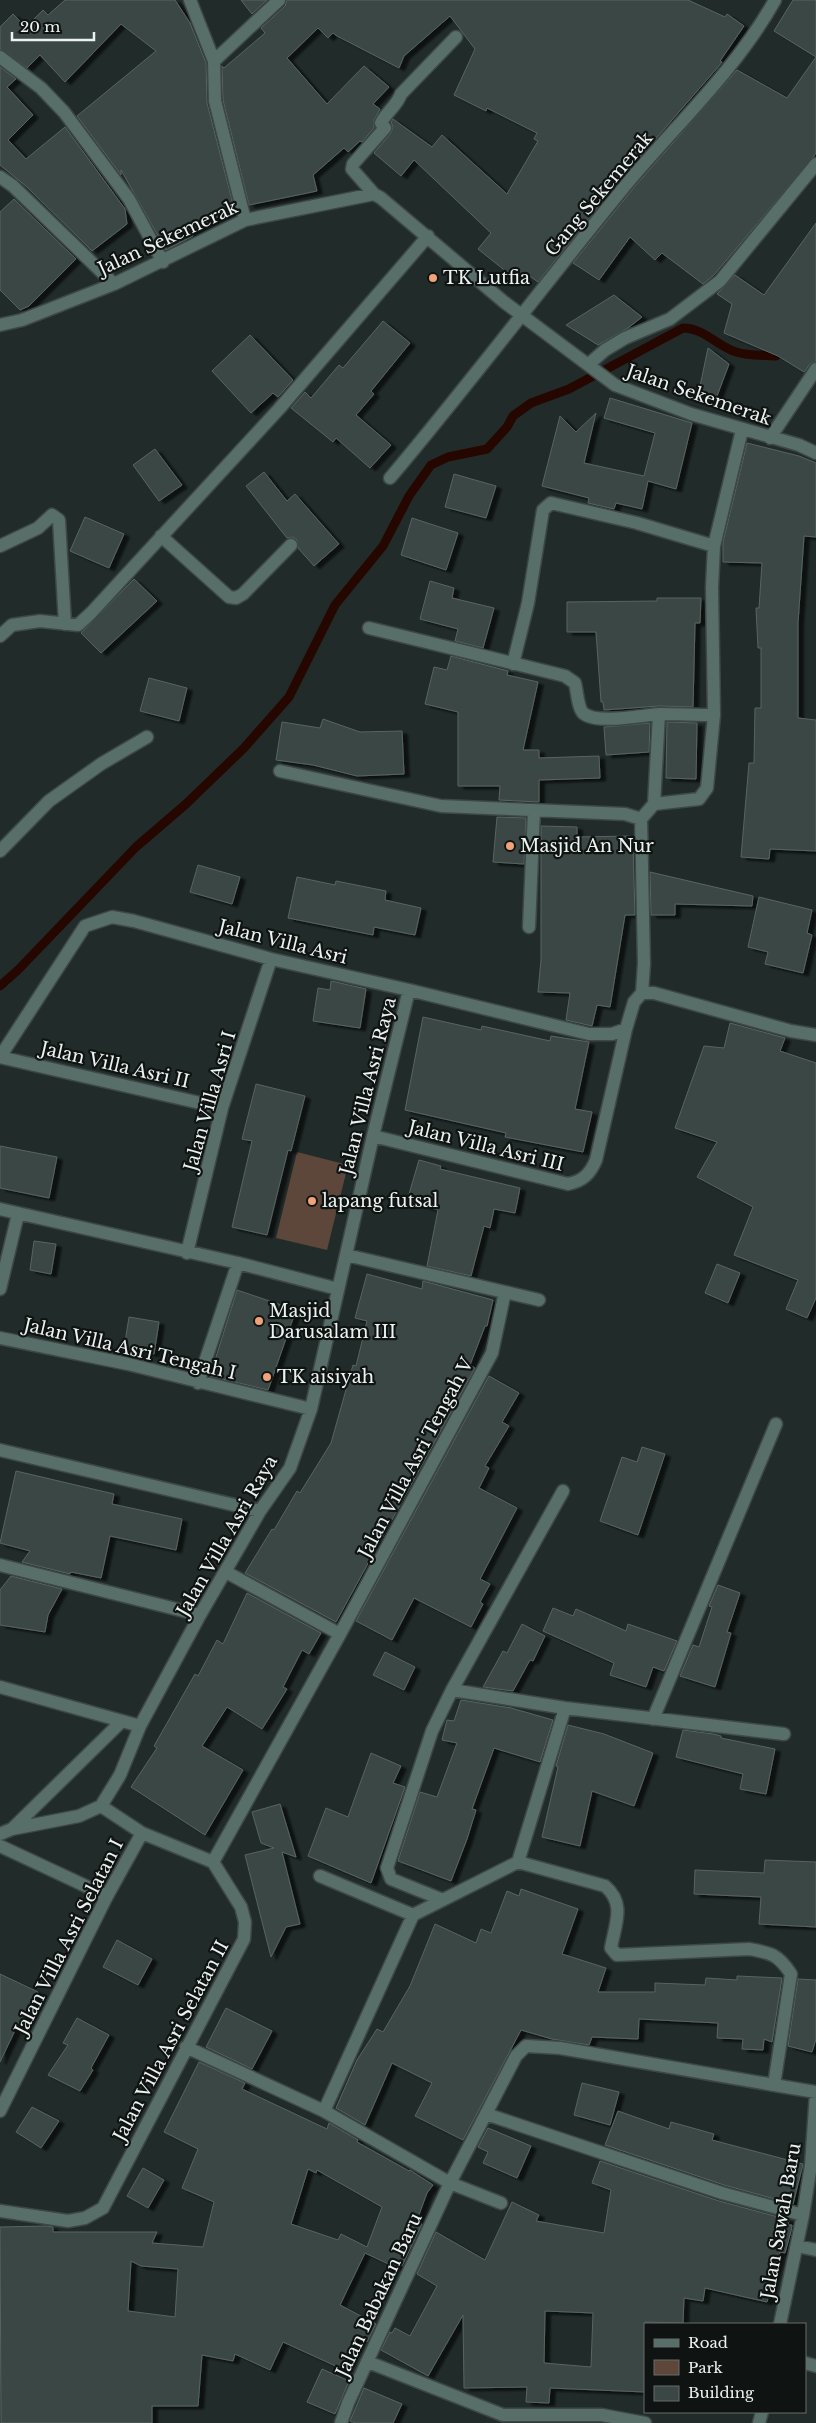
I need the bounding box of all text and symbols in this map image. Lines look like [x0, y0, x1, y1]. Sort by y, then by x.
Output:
scale bar [12, 10, 95, 42]
text: 20 m [20, 17, 60, 36]
street label: Gang Sekemerak [541, 127, 657, 261]
street label: Jalan Sekemerak [93, 196, 241, 281]
place label: TK Lutfia [443, 267, 530, 289]
marker: TK Lutfia [427, 272, 439, 284]
street label: Jalan Sekemerak [622, 359, 774, 430]
place label: Masjid An Nur [520, 835, 654, 857]
marker: Masjid An Nur [504, 840, 516, 852]
street label: Jalan Villa Asri [214, 915, 350, 969]
street label: Jalan Villa Asri Raya [335, 995, 401, 1179]
street label: Jalan Villa Asri I [179, 1028, 240, 1175]
street label: Jalan Villa Asri II [37, 1037, 192, 1093]
street label: Jalan Villa Asri III [404, 1116, 566, 1176]
place label: lapang futsal [322, 1190, 439, 1212]
marker: lapang futsal [306, 1195, 318, 1207]
place label: Masjid Darusalam III [269, 1300, 396, 1343]
street label: Jalan Villa Asri Tengah I [20, 1313, 238, 1384]
marker: Masjid Darusalam III [253, 1315, 265, 1327]
street label: Jalan Villa Asri Tengah V [353, 1353, 479, 1564]
place label: TK aisiyah [277, 1366, 374, 1388]
marker: TK aisiyah [261, 1371, 273, 1383]
street label: Jalan Villa Asri Raya [171, 1452, 282, 1622]
street label: Jalan Villa Asri Selatan I [9, 1835, 128, 2040]
street label: Jalan Villa Asri Selatan II [108, 1937, 233, 2147]
street label: Jalan Sawah Baru [756, 2141, 806, 2303]
street label: Jalan Babakan Baru [330, 2209, 427, 2382]
legend [644, 2323, 806, 2413]
text: Road [688, 2333, 728, 2352]
text: Park [688, 2358, 724, 2377]
text: Building [688, 2383, 755, 2402]

